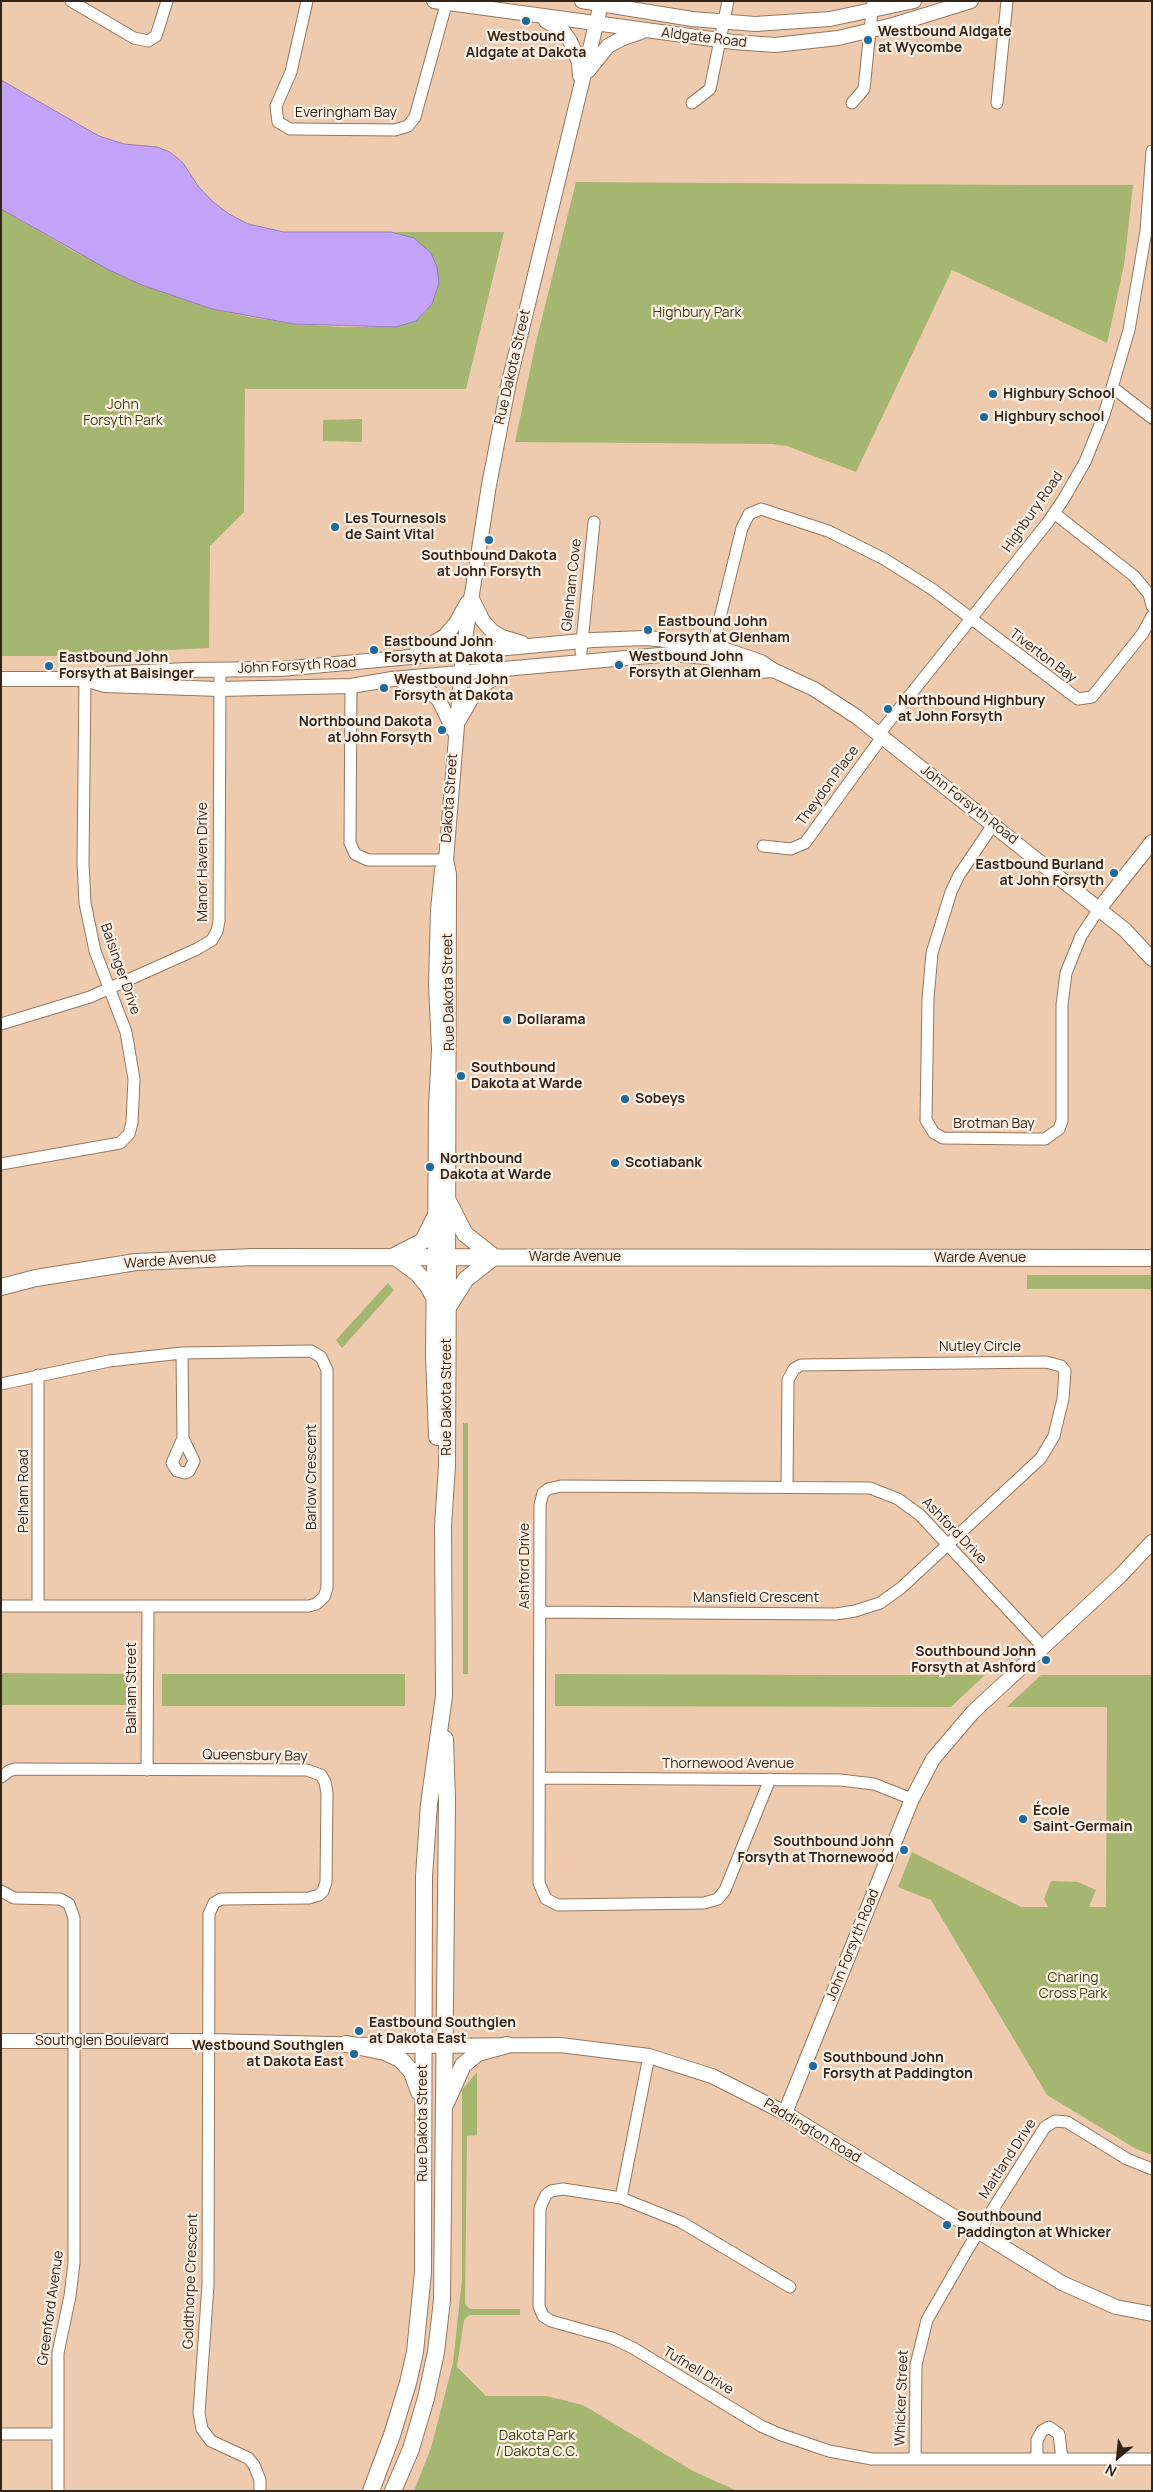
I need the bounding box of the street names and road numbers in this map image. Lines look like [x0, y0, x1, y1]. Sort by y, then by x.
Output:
street label: Aldgate Road [660, 24, 748, 52]
street label: Everingham Bay [295, 105, 397, 121]
street label: Rue Dakota Street [492, 308, 534, 426]
street label: Highbury Road [999, 469, 1067, 555]
street label: Glenham Cove [559, 538, 585, 632]
street label: Tiverton Bay [1006, 625, 1080, 687]
street label: John Forsyth Road [237, 654, 357, 678]
street label: Theydon Place [793, 743, 863, 829]
street label: Dakota Street [438, 753, 462, 843]
street label: John Forsyth Road [917, 762, 1021, 848]
street label: Manor Haven Drive [195, 802, 211, 922]
street label: Baisinger Drive [96, 921, 144, 1017]
street label: Rue Dakota Street [440, 933, 458, 1051]
street label: Brotman Bay [953, 1116, 1035, 1132]
street label: Warde Avenue [123, 1249, 217, 1273]
street label: Warde Avenue [529, 1249, 621, 1265]
street label: Warde Avenue [934, 1250, 1026, 1266]
street label: Rue Dakota Street [439, 1338, 455, 1456]
street label: Nutley Circle [939, 1339, 1021, 1355]
street label: Barlow Crescent [304, 1424, 320, 1530]
street label: Pelham Road [16, 1449, 32, 1533]
street label: Ashford Drive [918, 1494, 990, 1568]
street label: Ashford Drive [517, 1523, 533, 1609]
street label: Mansfield Crescent [693, 1590, 819, 1606]
street label: Balham Street [124, 1642, 140, 1734]
street label: Queensbury Bay [202, 1747, 308, 1765]
street label: Thornewood Avenue [662, 1756, 794, 1772]
street label: John Forsyth Road [823, 1887, 883, 2003]
street label: Southglen Boulevard [35, 2033, 169, 2049]
street label: Rue Dakota Street [415, 2064, 431, 2182]
street label: Paddington Road [760, 2095, 864, 2167]
street label: Maitland Drive [976, 2116, 1040, 2202]
street label: Goldthorpe Crescent [180, 2213, 202, 2349]
street label: Greenford Avenue [35, 2249, 67, 2367]
street label: Tufnell Drive [660, 2343, 736, 2399]
street label: Whicker Street [892, 2350, 912, 2446]

